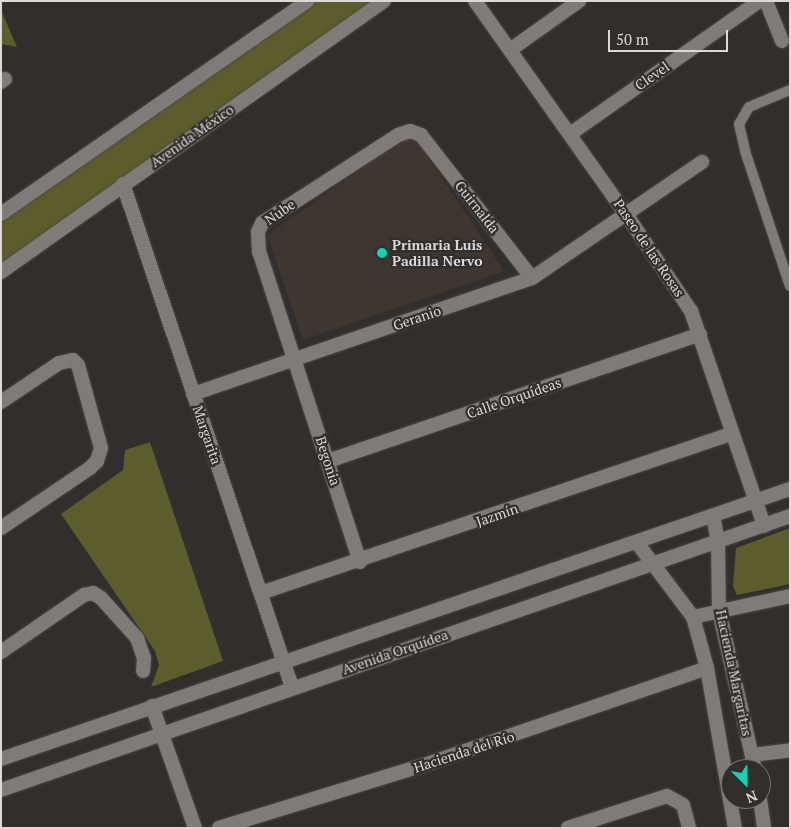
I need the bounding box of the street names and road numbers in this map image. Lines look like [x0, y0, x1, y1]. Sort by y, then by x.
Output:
street label: Clevel [632, 58, 672, 94]
street label: Avenida México [147, 101, 237, 171]
street label: Guirnalda [451, 178, 503, 236]
street label: Nube [262, 196, 298, 228]
street label: Paseo de las Rosas [610, 196, 688, 300]
street label: Geranio [391, 302, 443, 334]
street label: Calle Orquídeas [465, 374, 563, 422]
street label: Margarita [189, 403, 225, 467]
street label: Begonia [312, 434, 344, 488]
street label: Jazmín [474, 500, 520, 530]
street label: Hacienda Margaritas [712, 608, 756, 738]
street label: Avenida Orquídea [340, 626, 450, 678]
street label: Hacienda del Río [412, 728, 516, 776]

